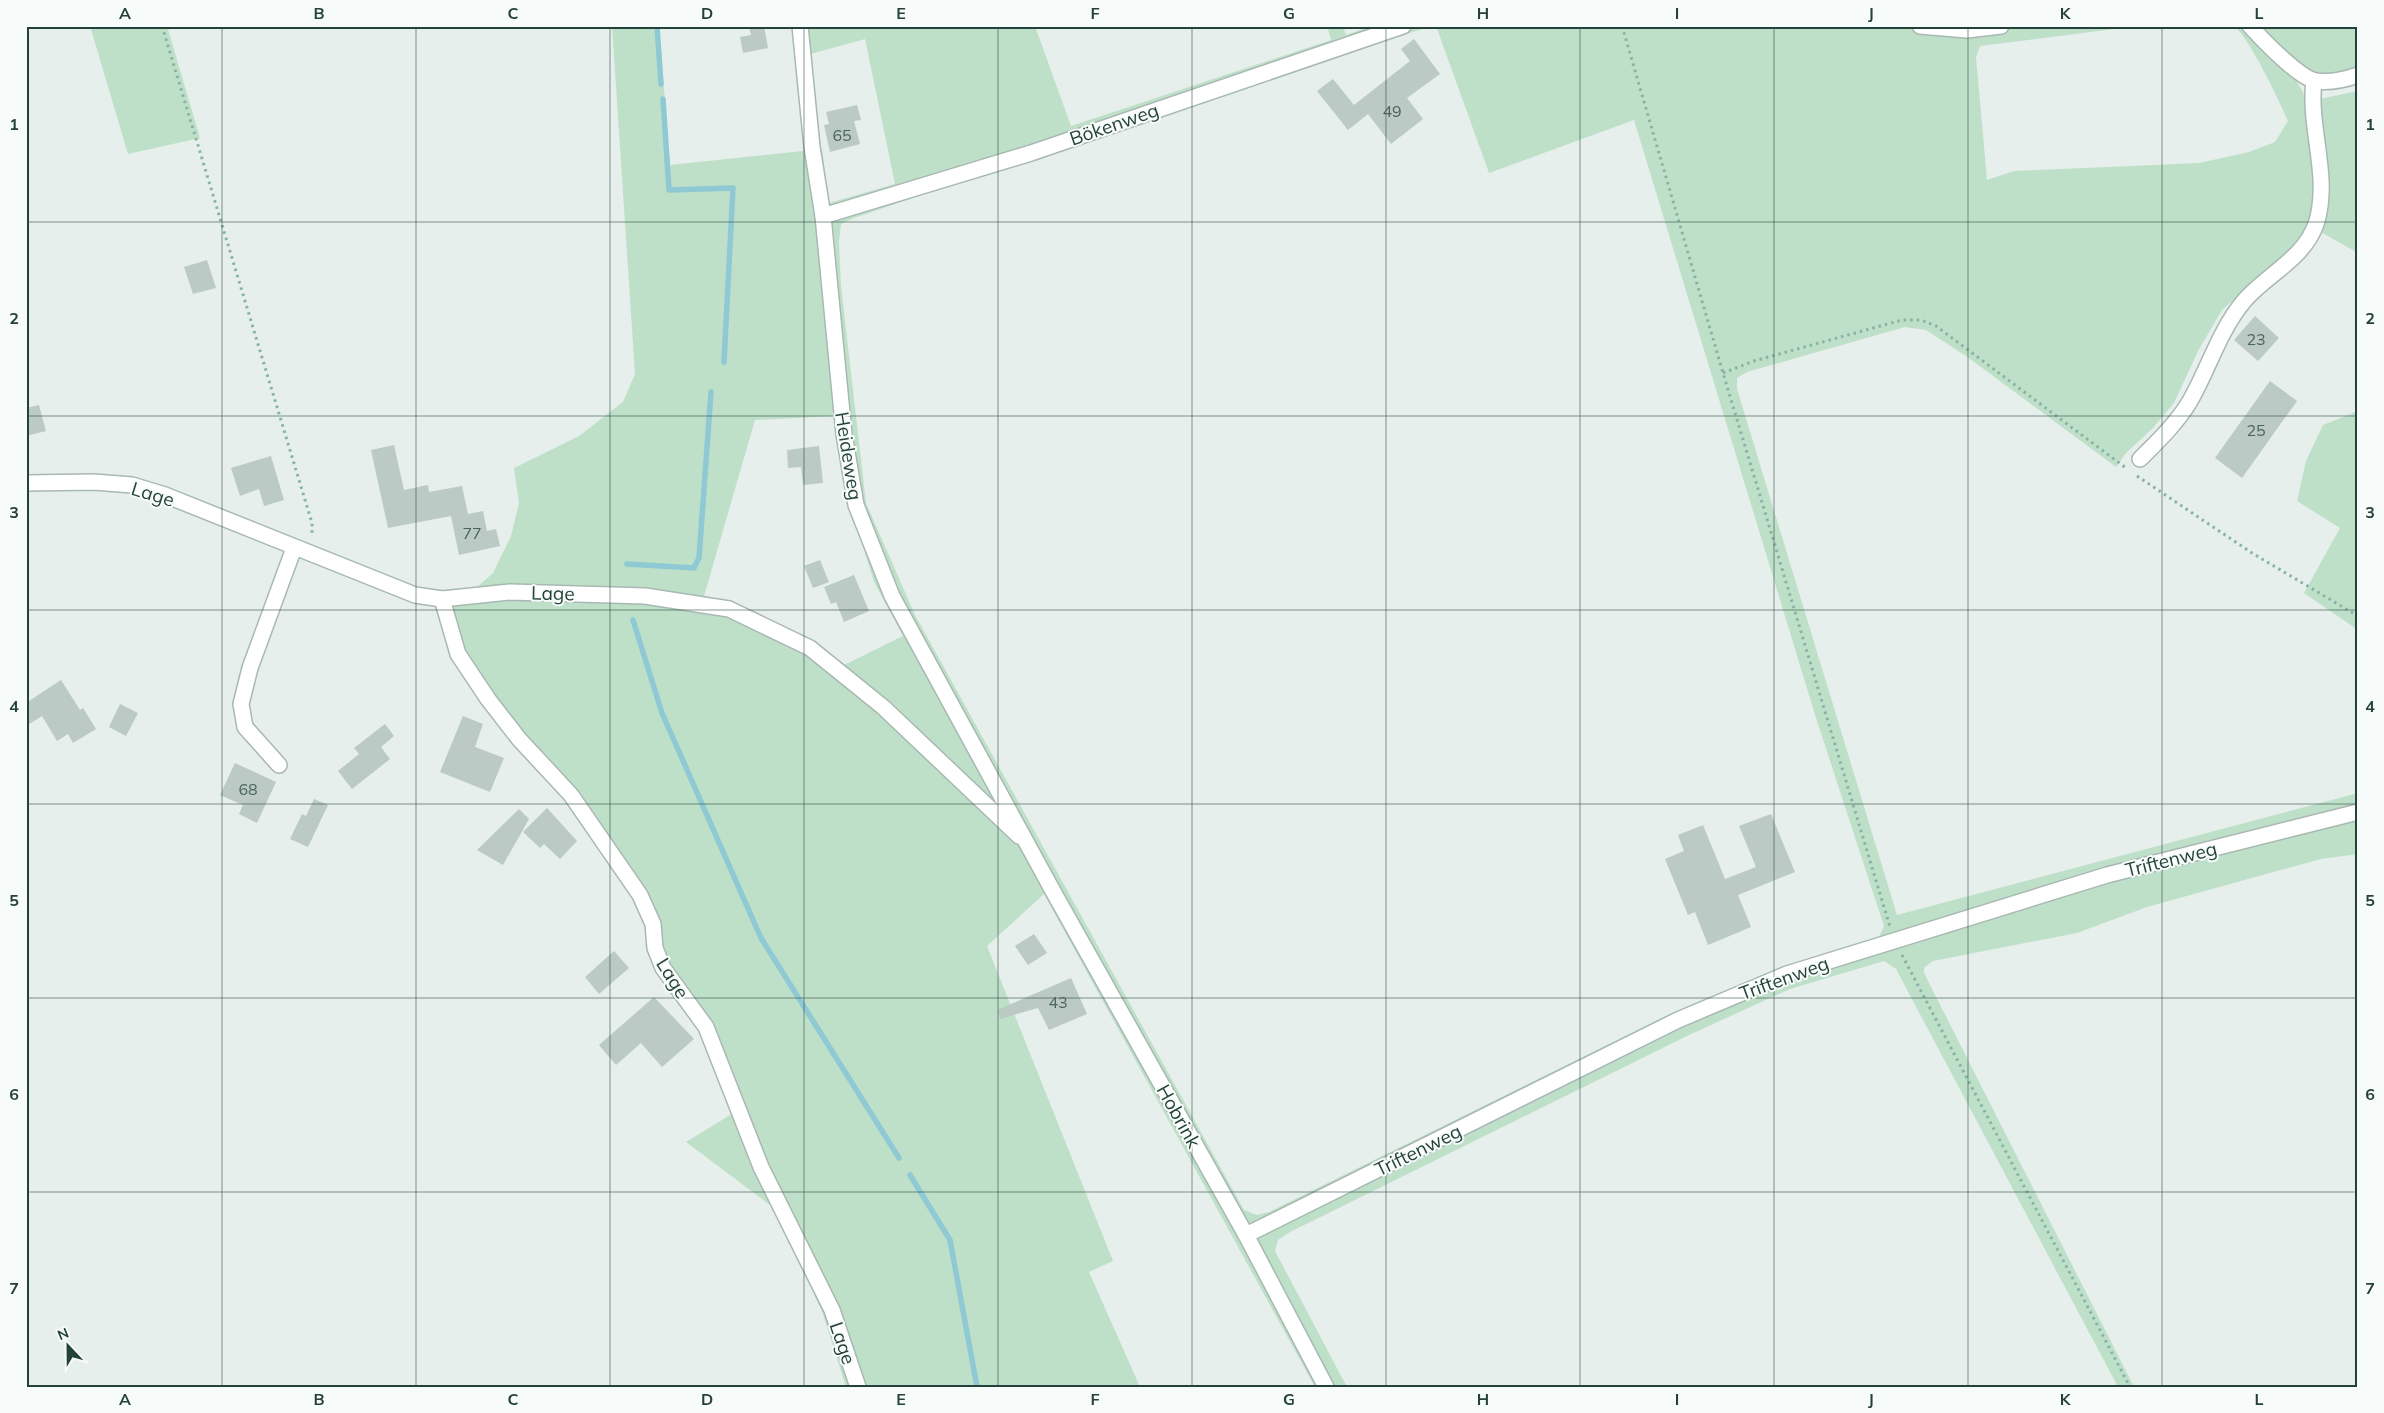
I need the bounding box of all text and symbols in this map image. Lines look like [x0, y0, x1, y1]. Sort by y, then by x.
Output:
text: A [119, 3, 131, 23]
text: B [313, 3, 325, 23]
text: C [508, 3, 519, 23]
text: D [701, 3, 713, 23]
text: E [896, 3, 906, 23]
text: F [1090, 3, 1100, 23]
text: G [1283, 3, 1295, 23]
text: H [1477, 3, 1489, 23]
text: I [1675, 3, 1679, 23]
text: J [1868, 3, 1874, 23]
text: K [2060, 3, 2072, 23]
text: L [2255, 3, 2264, 23]
street label: Bökenweg [1066, 98, 1162, 150]
house number: 49 [1382, 101, 1402, 121]
text: 1 [9, 114, 19, 134]
text: 1 [2365, 114, 2375, 134]
house number: 65 [832, 125, 852, 145]
text: 2 [9, 308, 19, 328]
text: 2 [2365, 308, 2375, 328]
house number: 23 [2246, 329, 2266, 349]
street label: Heideweg [830, 410, 868, 502]
house number: 25 [2246, 420, 2266, 440]
street label: Lage [129, 476, 177, 512]
text: 3 [9, 502, 19, 522]
text: 3 [2365, 502, 2375, 522]
house number: 77 [462, 523, 482, 543]
street label: Lage [531, 581, 575, 605]
text: 4 [9, 696, 19, 716]
text: 4 [2365, 696, 2375, 716]
house number: 68 [238, 779, 258, 799]
street label: Triftenweg [2123, 836, 2219, 882]
text: 5 [9, 890, 19, 910]
text: 5 [2365, 890, 2375, 910]
street label: Triftenweg [1736, 951, 1832, 1005]
street label: Lage [651, 953, 695, 1003]
house number: 43 [1048, 992, 1068, 1012]
street label: Hobrink [1152, 1080, 1206, 1152]
text: 6 [9, 1084, 19, 1104]
text: 6 [2365, 1084, 2375, 1104]
street label: Triftenweg [1371, 1119, 1465, 1181]
text: 7 [9, 1278, 19, 1298]
text: 7 [2365, 1278, 2375, 1298]
street label: Lage [825, 1318, 861, 1368]
north arrow [42, 1320, 92, 1370]
text: N [55, 1324, 71, 1344]
text: A [119, 1389, 131, 1409]
text: B [313, 1389, 325, 1409]
text: C [508, 1389, 519, 1409]
text: D [701, 1389, 713, 1409]
text: E [896, 1389, 906, 1409]
text: F [1090, 1389, 1100, 1409]
text: G [1283, 1389, 1295, 1409]
text: H [1477, 1389, 1489, 1409]
text: I [1675, 1389, 1679, 1409]
text: J [1868, 1389, 1874, 1409]
text: K [2060, 1389, 2072, 1409]
text: L [2255, 1389, 2264, 1409]

